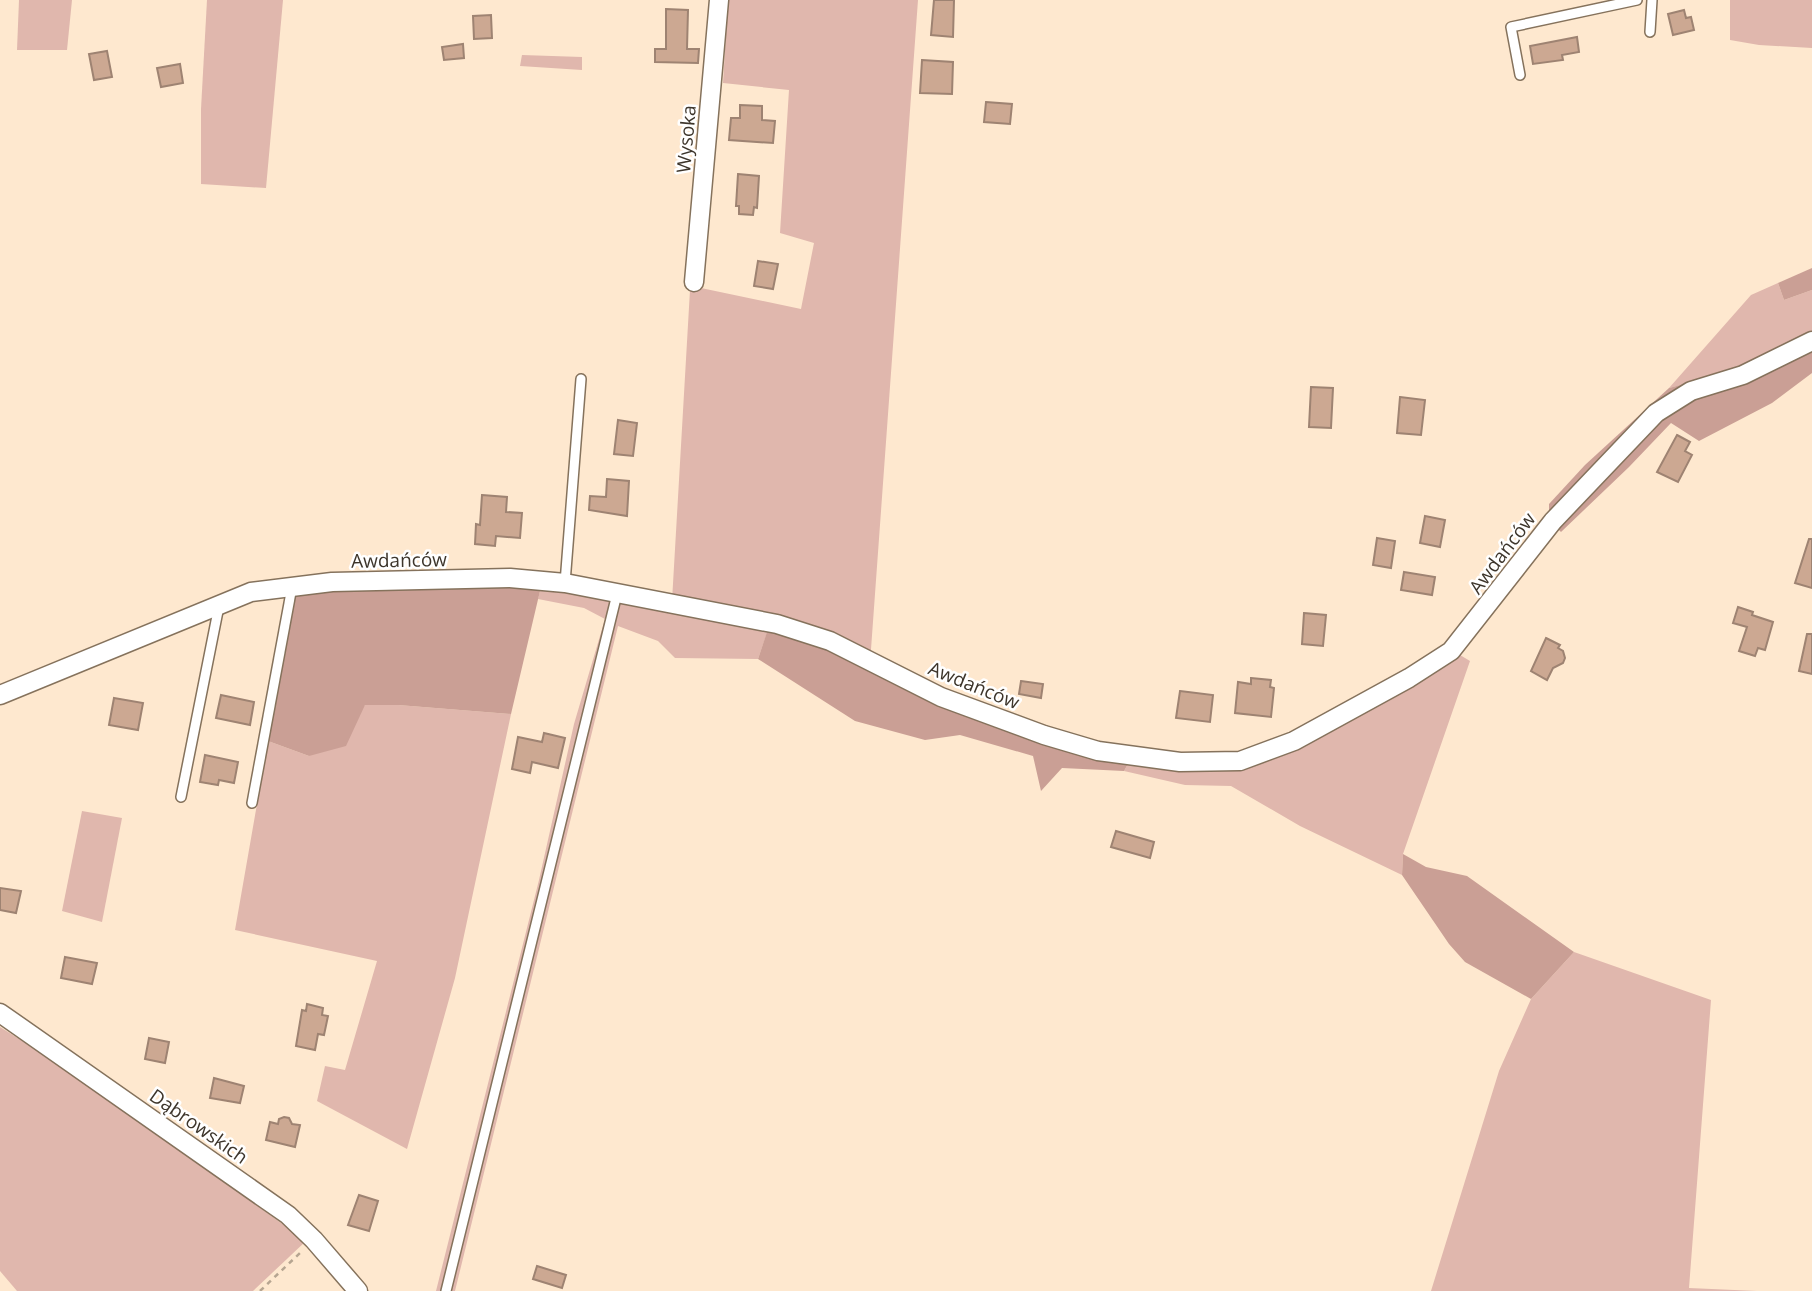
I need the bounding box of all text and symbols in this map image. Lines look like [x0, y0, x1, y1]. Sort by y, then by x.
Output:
street label: Wysoka [670, 104, 702, 174]
street label: Awdańców [1463, 507, 1541, 599]
street label: Awdańców [351, 546, 447, 574]
street label: Awdańców [925, 655, 1024, 715]
street label: Dąbrowskich [145, 1083, 253, 1169]

